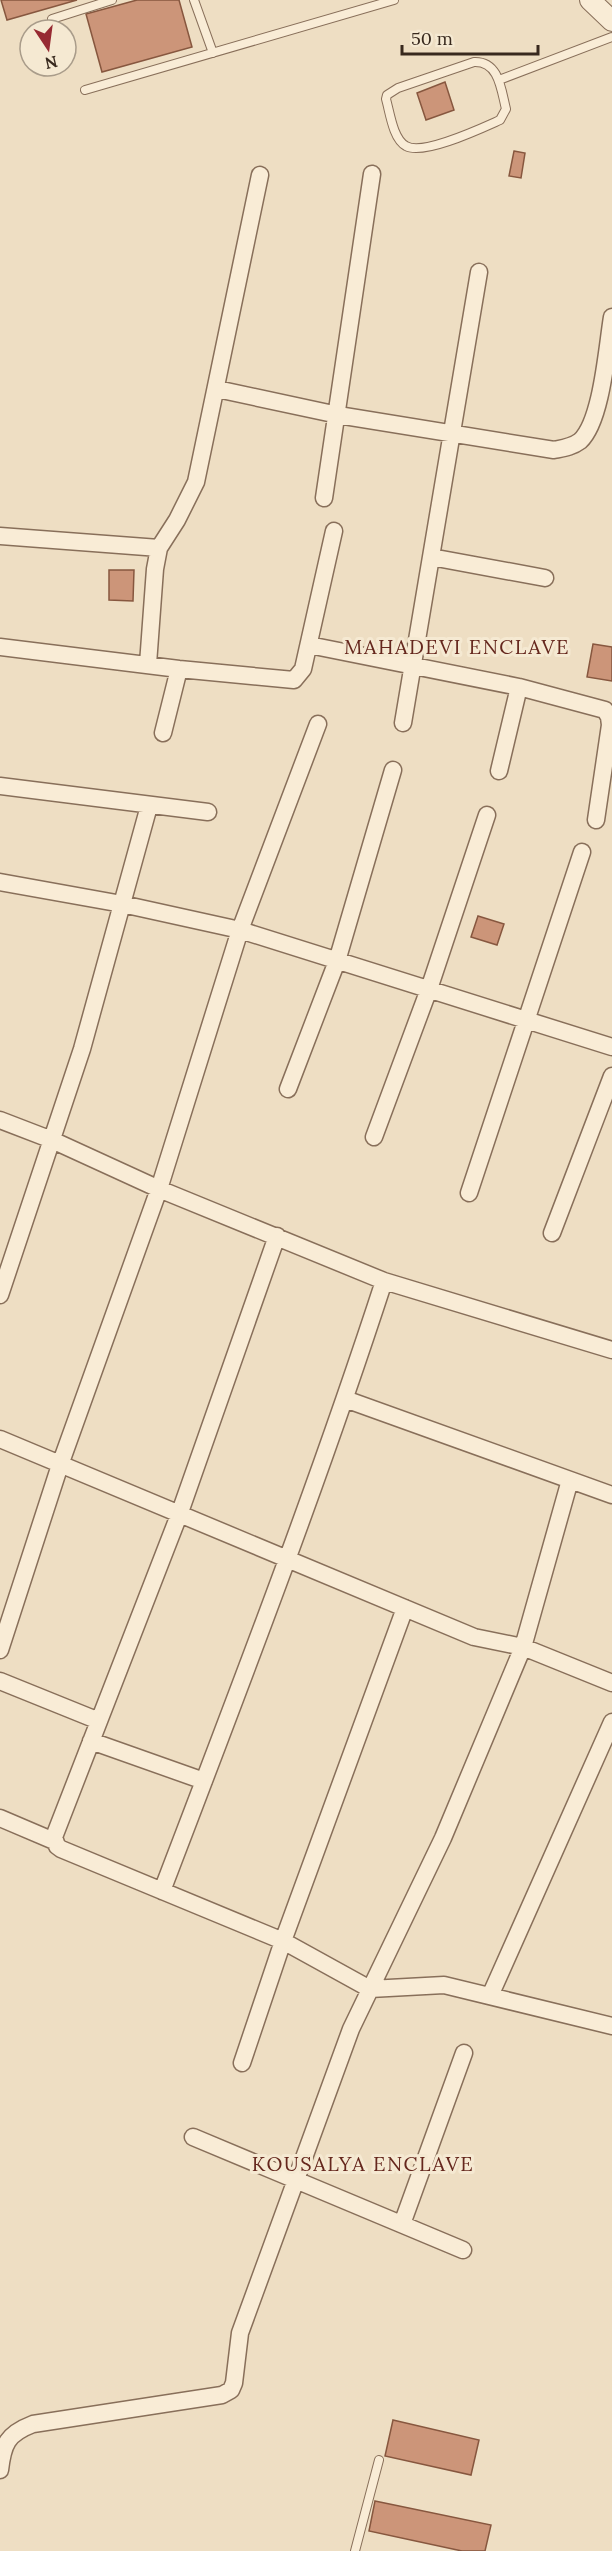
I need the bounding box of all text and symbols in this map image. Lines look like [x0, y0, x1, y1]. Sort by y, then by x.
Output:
north arrow [18, 18, 78, 78]
scale bar [402, 18, 538, 56]
text: 50 m [411, 27, 453, 50]
text: N [43, 51, 60, 74]
district label: MAHADEVI ENCLAVE [344, 634, 570, 659]
district label: KOUSALYA ENCLAVE [252, 2151, 474, 2176]

